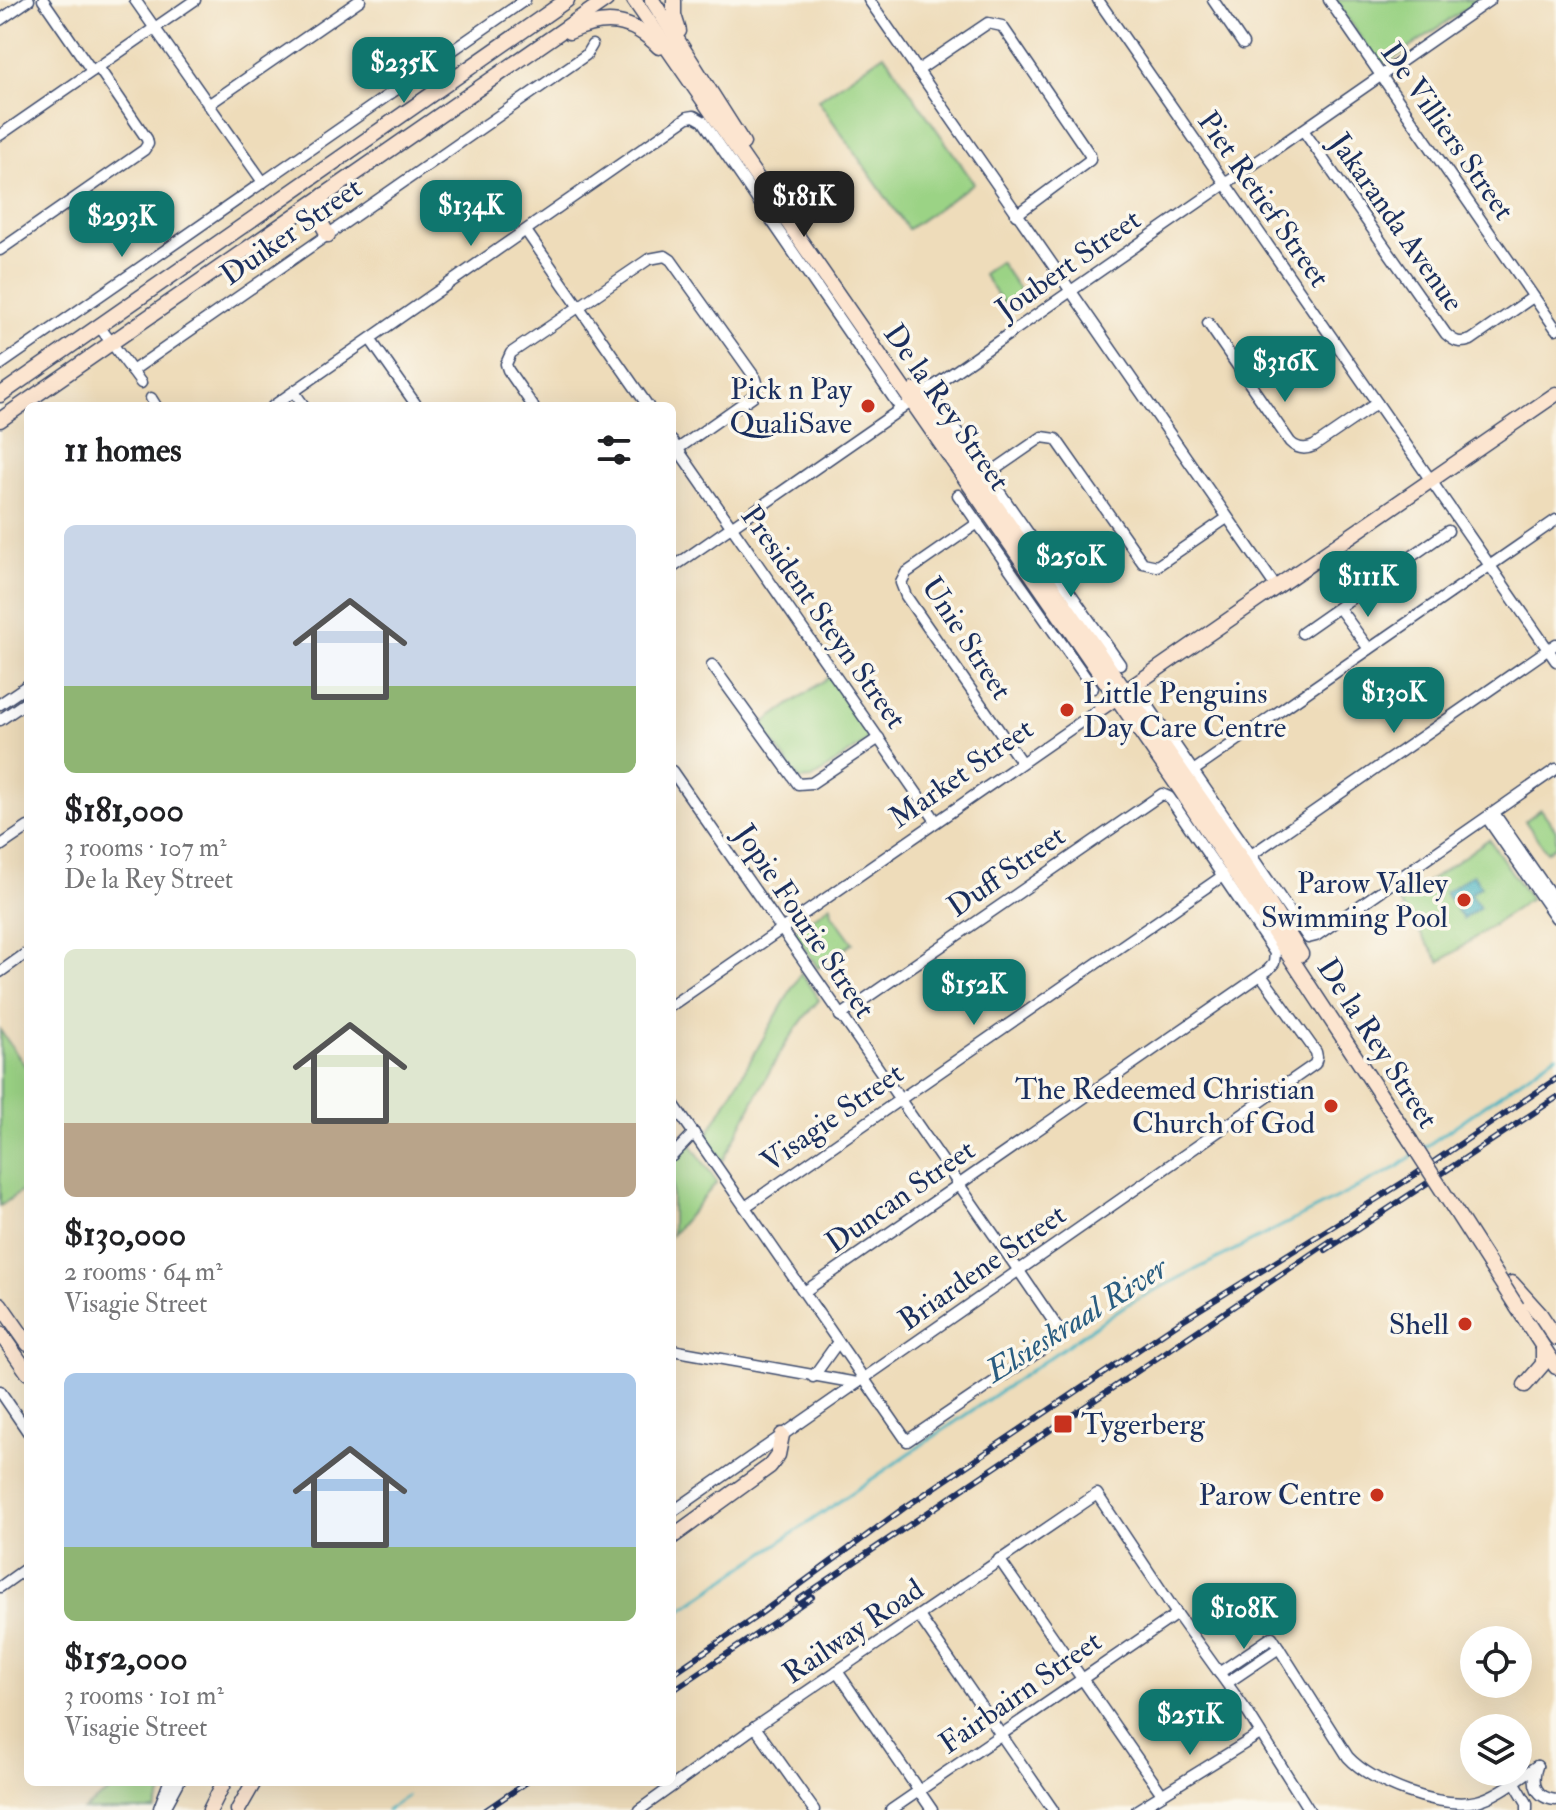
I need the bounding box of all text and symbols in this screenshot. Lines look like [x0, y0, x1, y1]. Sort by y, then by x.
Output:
street label: De Villiers Street [1373, 35, 1523, 227]
pin: $235K [348, 37, 460, 105]
text: $235K [370, 47, 438, 79]
street label: Piet Retief Street [1189, 104, 1338, 295]
street label: Jakaranda Avenue [1321, 125, 1472, 319]
street label: Duiker Street [213, 169, 369, 294]
pin: $181K [748, 171, 860, 239]
pin: $134K [415, 180, 527, 248]
text: $181K [772, 181, 836, 213]
text: $134K [438, 190, 504, 222]
pin: $293K [66, 191, 178, 259]
text: $293K [87, 201, 157, 233]
street label: Joubert Street [988, 201, 1148, 328]
street label: De la Rey Street [875, 317, 1018, 498]
pin: $316K [1229, 336, 1341, 404]
text: $316K [1252, 346, 1318, 378]
place label: Pick n Pay QualiSave [729, 371, 853, 442]
marker: Pick n Pay QualiSave [859, 397, 877, 415]
icon: filters [592, 428, 636, 472]
text: 11 homes [64, 429, 182, 472]
street label: President Steyn Street [733, 499, 915, 736]
pin: $250K [1015, 531, 1127, 599]
text: $250K [1036, 541, 1106, 573]
pin: $111K [1312, 551, 1424, 619]
text: $111K [1338, 561, 1398, 593]
street label: Unie Street [913, 570, 1020, 707]
icon: home [278, 577, 422, 721]
pin: $130K [1338, 667, 1450, 735]
place label: Little Penguins Day Care Centre [1083, 675, 1286, 746]
text: $130K [1361, 677, 1427, 709]
marker: Little Penguins Day Care Centre [1058, 701, 1076, 719]
street label: Market Street [882, 710, 1041, 836]
text: $181,000 [64, 789, 184, 832]
street label: Jopie Fourie Street [726, 816, 883, 1026]
street label: Duff Street [940, 817, 1073, 925]
text: 3 rooms · 107 m² [64, 832, 227, 864]
text: De la Rey Street [64, 864, 233, 896]
place label: Parow Valley Swimming Pool [1261, 865, 1449, 936]
marker: Parow Valley Swimming Pool [1455, 891, 1473, 909]
street label: De la Rey Street [1309, 951, 1446, 1135]
pin: $152K [918, 959, 1030, 1027]
text: $152K [941, 969, 1007, 1001]
icon: home [278, 1001, 422, 1145]
street label: Visagie Street [754, 1055, 911, 1180]
place label: The Redeemed Christian Church of God [1015, 1071, 1315, 1142]
marker: The Redeemed Christian Church of God [1322, 1097, 1340, 1115]
street label: Duncan Street [818, 1131, 982, 1261]
street label: Briardene Street [891, 1196, 1073, 1339]
text: $130,000 [64, 1213, 186, 1256]
water label: Elsieskraal River [977, 1247, 1177, 1393]
text: 2 rooms · 64 m² [64, 1256, 223, 1288]
text: Visagie Street [64, 1288, 207, 1320]
place label: Shell [1389, 1306, 1449, 1343]
marker: Shell [1456, 1315, 1474, 1333]
place label: Tygerberg [1081, 1406, 1206, 1443]
marker: Tygerberg [1052, 1413, 1074, 1435]
icon: home [278, 1425, 422, 1569]
place label: Parow Centre [1199, 1477, 1361, 1514]
marker: Parow Centre [1368, 1486, 1386, 1504]
street label: Railway Road [776, 1571, 931, 1692]
pin: $108K [1188, 1583, 1300, 1651]
text: $108K [1210, 1593, 1278, 1625]
street label: Fairbairn Street [932, 1623, 1109, 1762]
map controls [1460, 1626, 1532, 1786]
button: locate [1460, 1626, 1532, 1698]
text: $152,000 [64, 1637, 188, 1680]
text: 3 rooms · 101 m² [64, 1680, 224, 1712]
pin: $251K [1134, 1689, 1246, 1757]
text: $251K [1157, 1699, 1223, 1731]
text: Visagie Street [64, 1712, 207, 1744]
button: layers [1460, 1714, 1532, 1786]

